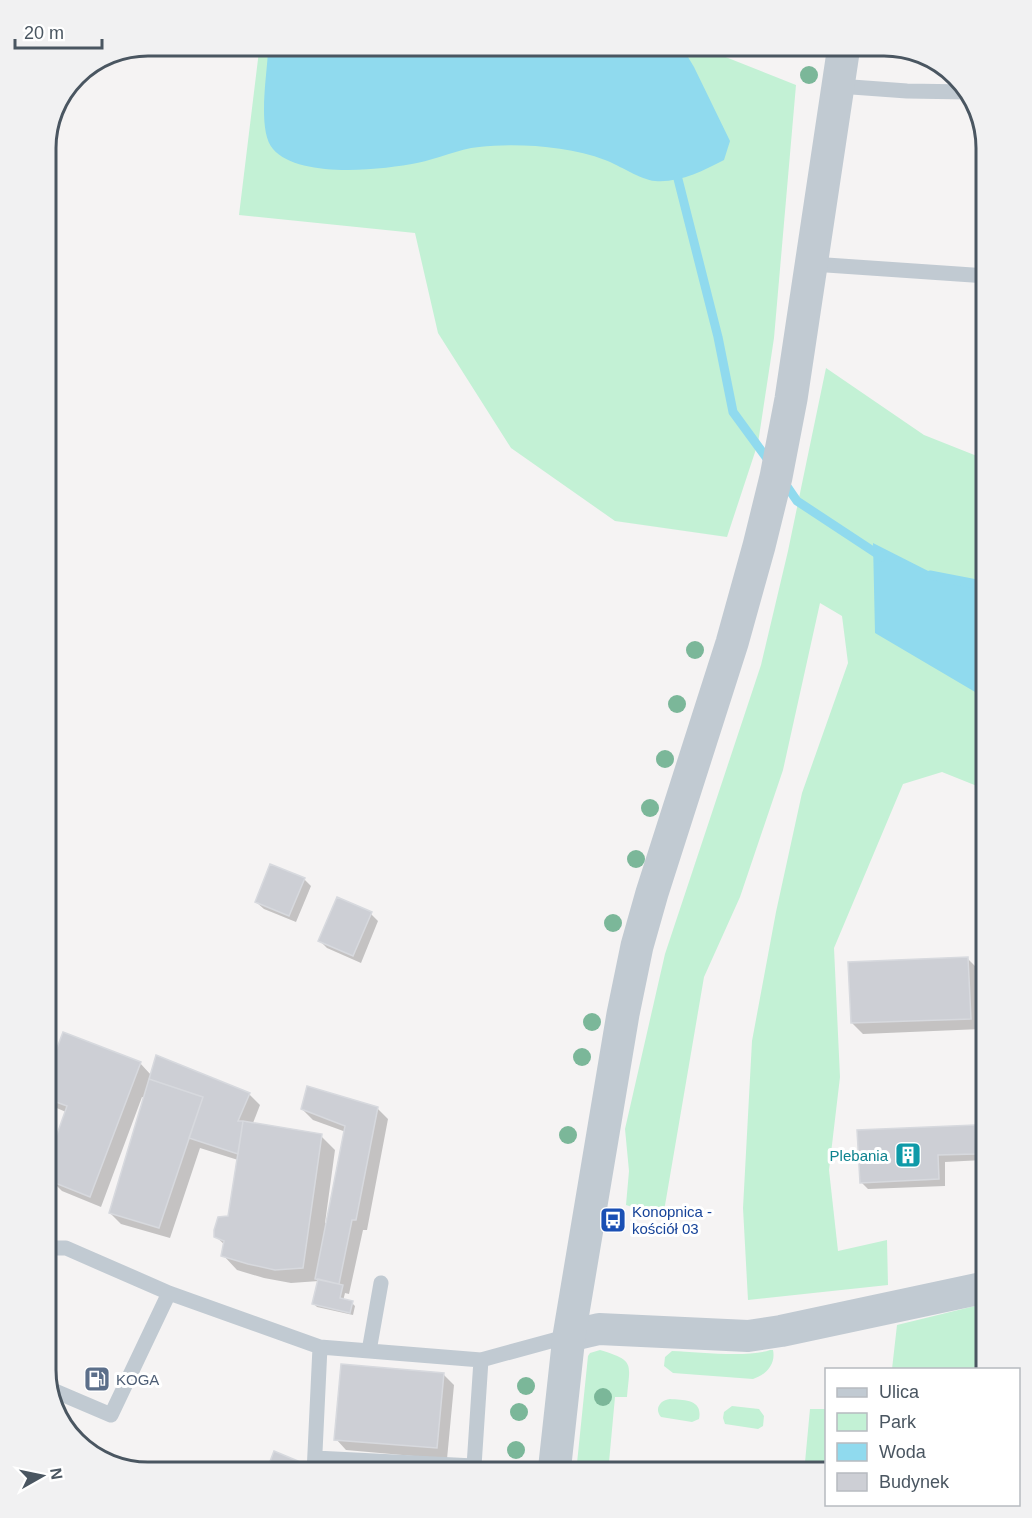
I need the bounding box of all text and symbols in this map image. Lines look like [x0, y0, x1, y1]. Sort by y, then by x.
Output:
scale bar [15, 12, 102, 50]
text: 20 m [24, 23, 64, 43]
building icon: Plebania [893, 1140, 923, 1170]
place label: Plebania [830, 1147, 889, 1164]
place label: Konopnica - kościół 03 [632, 1203, 712, 1237]
bus stop icon: Konopnica - kościół 03 [598, 1205, 628, 1235]
fuel station icon: KOGA [82, 1364, 112, 1394]
legend [825, 1368, 1020, 1506]
place label: KOGA [116, 1371, 159, 1388]
text: Ulica [879, 1382, 920, 1402]
text: Park [879, 1412, 917, 1432]
text: Woda [879, 1442, 927, 1462]
north arrow [12, 1446, 72, 1506]
text: N [47, 1467, 66, 1481]
text: Budynek [879, 1472, 950, 1492]

